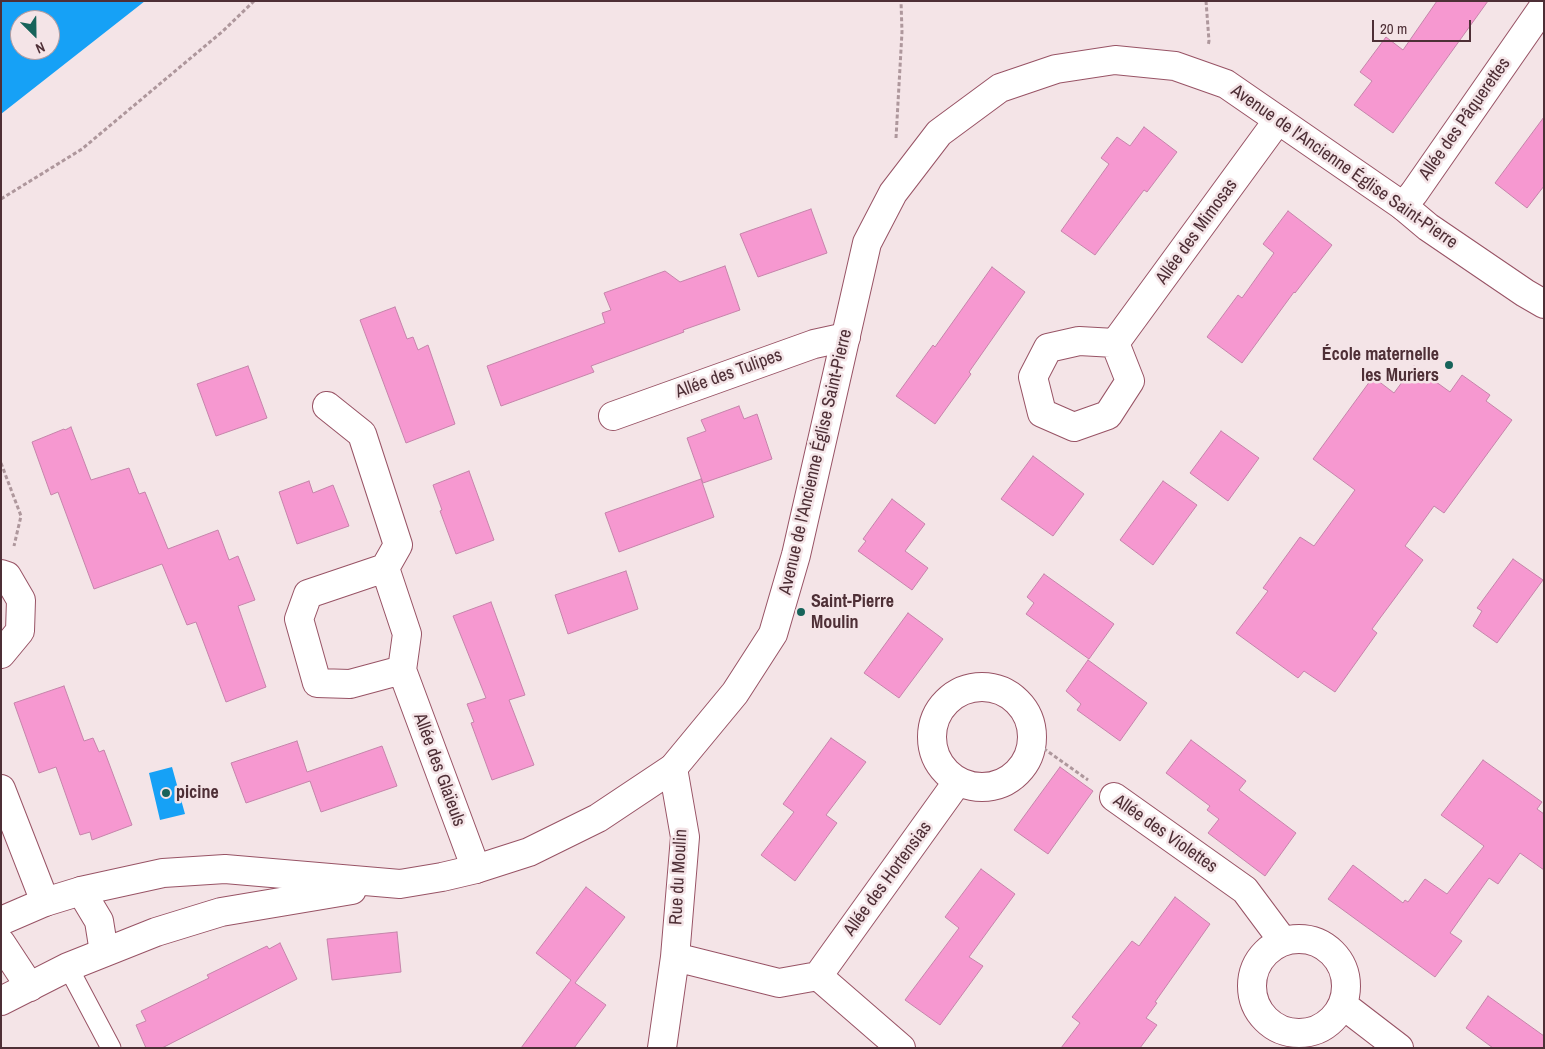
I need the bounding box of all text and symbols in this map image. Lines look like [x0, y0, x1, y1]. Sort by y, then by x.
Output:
north arrow [10, 10, 60, 60]
scale bar [1375, 10, 1474, 42]
text: 20 m [1380, 18, 1407, 39]
text: N [33, 38, 48, 58]
street label: Allée des Pâquerettes [1415, 54, 1515, 184]
street label: Avenue de l'Ancienne Église Saint-Pierre [1227, 80, 1461, 254]
street label: Allée des Mimosas [1152, 175, 1242, 289]
street label: Avenue de l'Ancienne Église Saint-Pierre [775, 327, 857, 597]
place label: École maternelle les Muriers [1322, 344, 1439, 386]
street label: Allée des Tulipes [673, 345, 785, 403]
marker: École maternelle les Muriers [1443, 359, 1455, 371]
place label: Saint-Pierre Moulin [811, 591, 894, 634]
marker: Saint-Pierre Moulin [795, 606, 807, 618]
street label: Allée des Glaïeuls [409, 710, 469, 830]
place label: picine [176, 782, 219, 804]
marker: picine [160, 787, 172, 799]
street label: Allée des Violettes [1109, 790, 1221, 878]
street label: Allée des Hortensias [839, 818, 937, 940]
street label: Rue du Moulin [666, 829, 692, 925]

